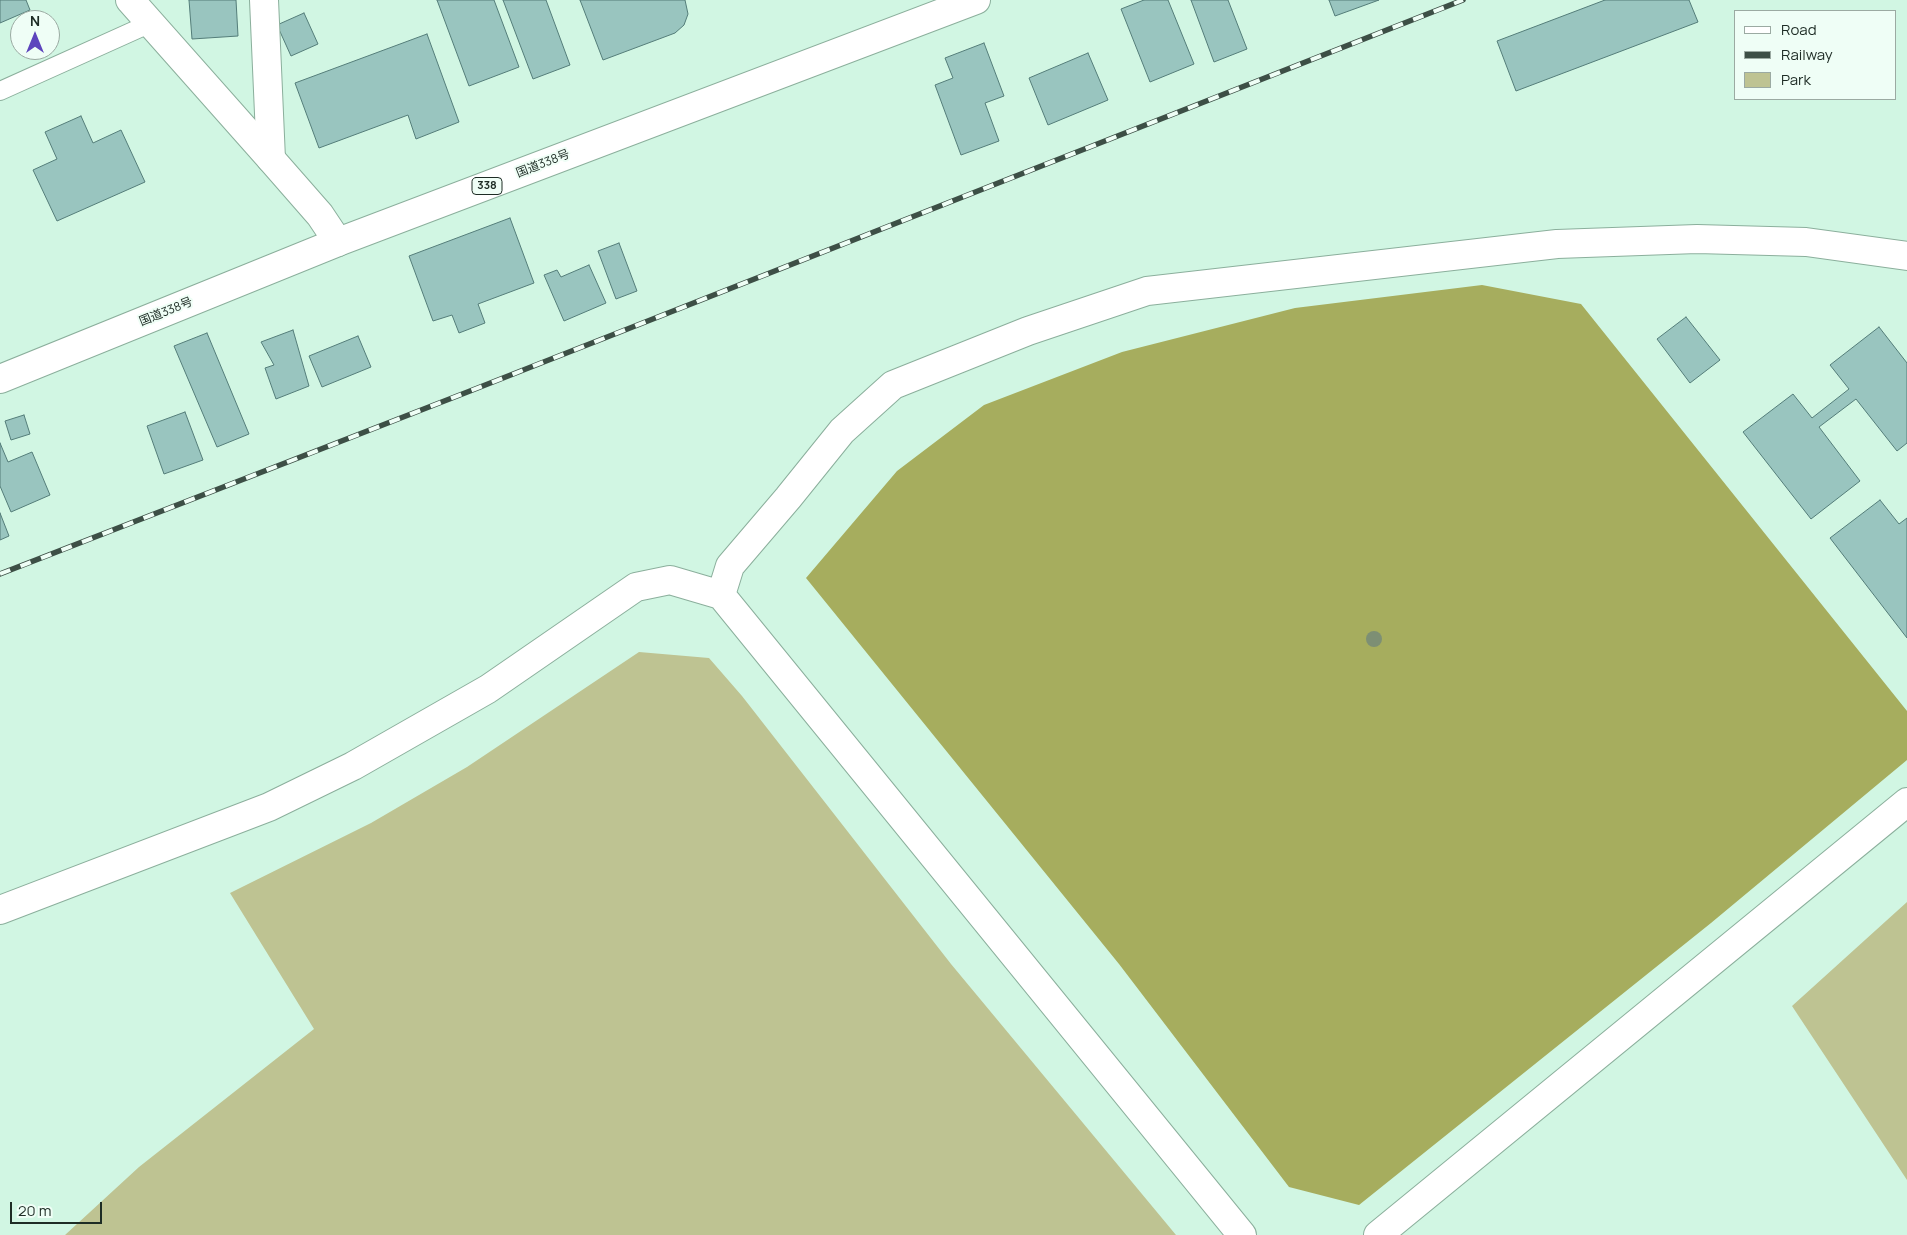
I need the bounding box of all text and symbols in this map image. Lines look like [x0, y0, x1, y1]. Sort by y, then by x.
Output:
north arrow [10, 10, 60, 60]
legend [1734, 10, 1897, 100]
text: N [30, 11, 40, 30]
text: Road [1781, 19, 1817, 40]
text: Railway [1781, 44, 1833, 65]
text: Park [1781, 69, 1811, 90]
street label: 国道338号 [514, 147, 572, 181]
road number: 338 [472, 178, 502, 195]
street label: 国道338号 [137, 295, 195, 329]
scale bar [12, 1192, 105, 1224]
text: 20 m [18, 1200, 51, 1221]

